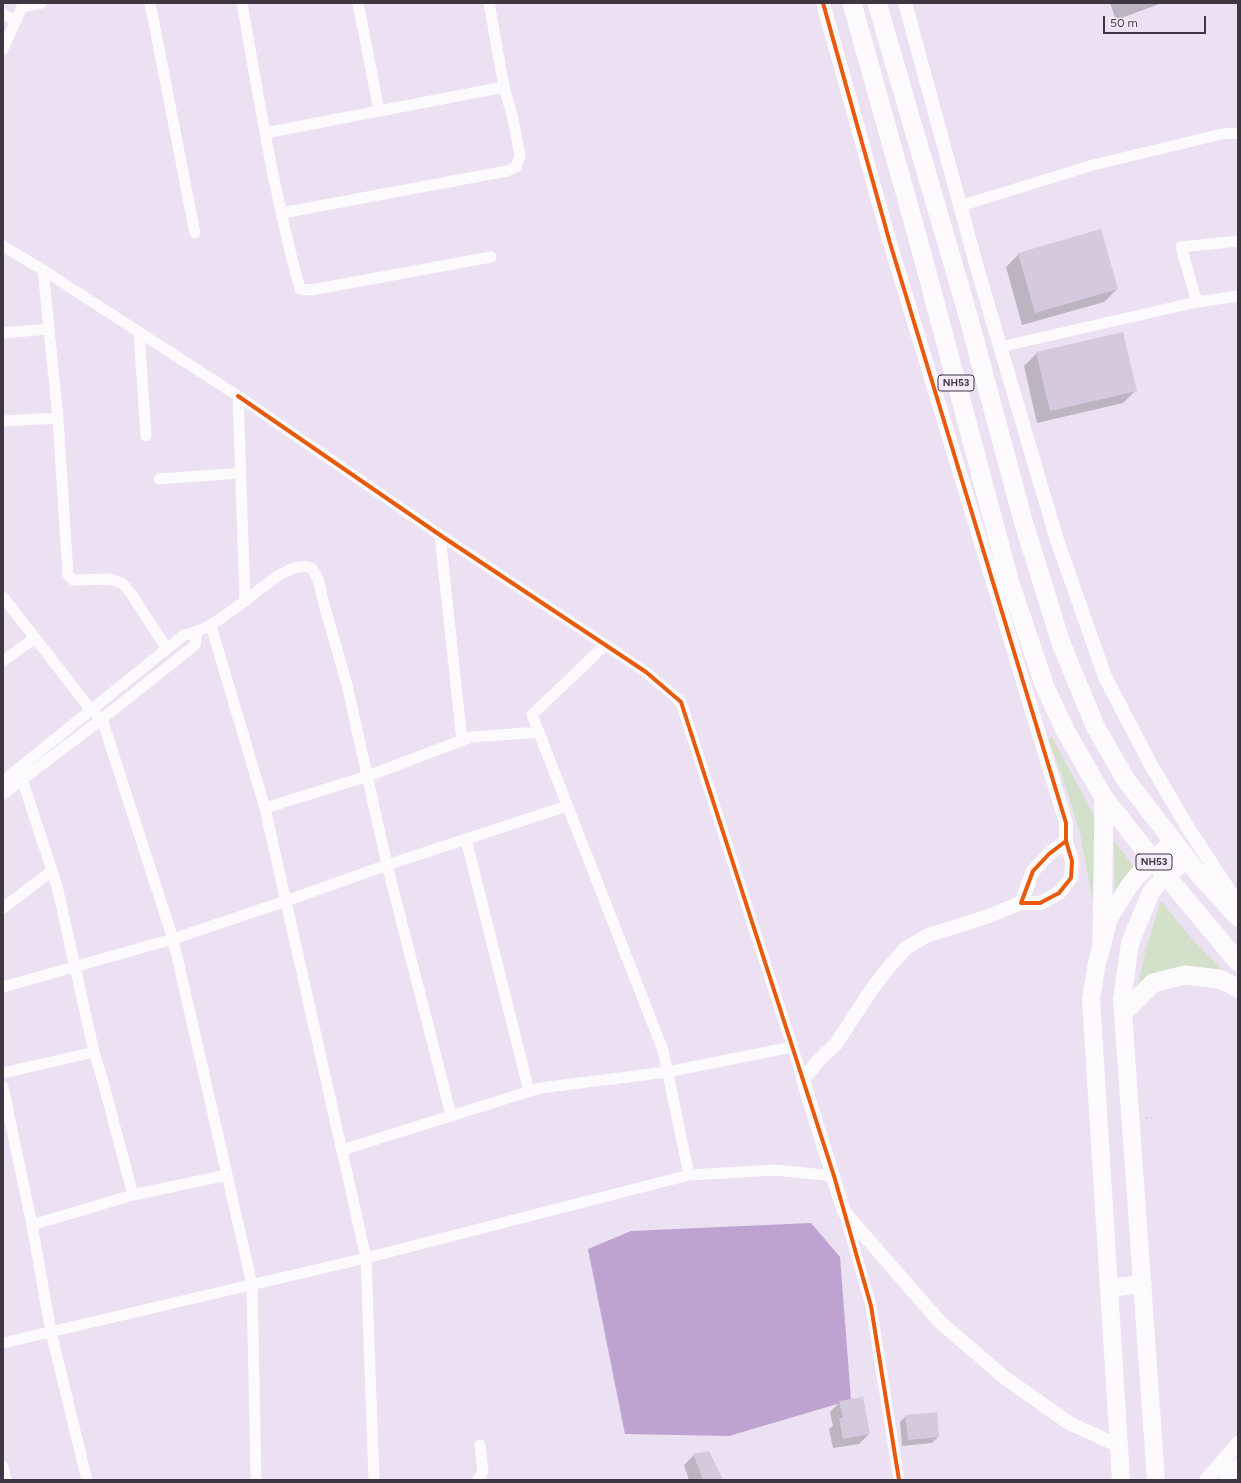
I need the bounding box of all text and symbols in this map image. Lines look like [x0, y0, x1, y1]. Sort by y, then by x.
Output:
scale bar [1105, 8, 1208, 34]
text: 50 m [1110, 16, 1138, 30]
road number: NH53 [938, 375, 974, 391]
road number: NH53 [1136, 854, 1172, 870]

